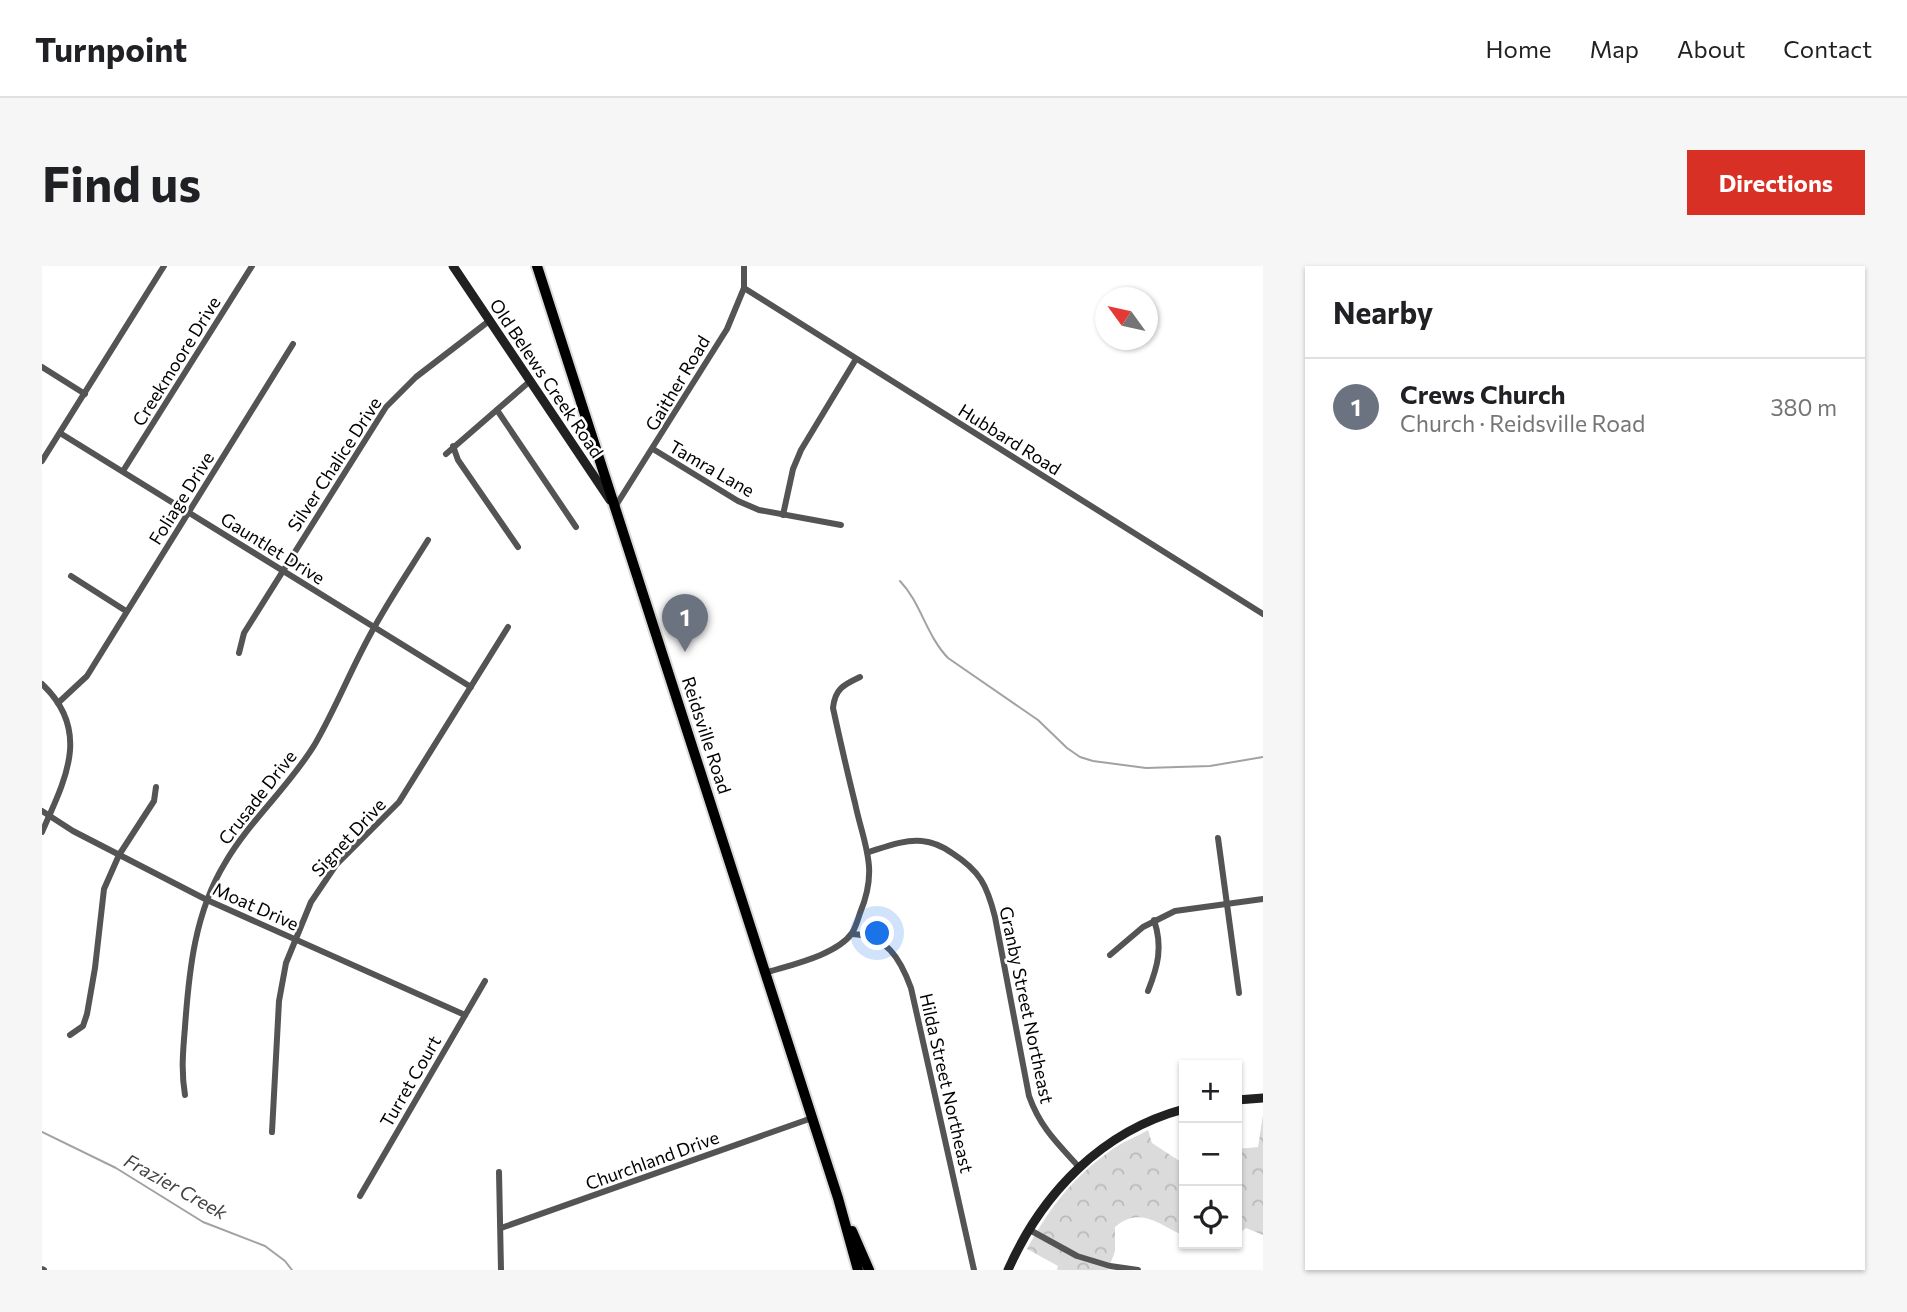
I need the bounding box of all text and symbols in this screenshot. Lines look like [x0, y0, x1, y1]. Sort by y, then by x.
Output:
text: Turnpoint [35, 28, 187, 69]
text: Home [1486, 34, 1552, 63]
text: Map [1590, 34, 1639, 63]
text: About [1677, 34, 1745, 63]
text: Contact [1783, 34, 1872, 63]
button: Directions [1687, 150, 1865, 215]
text: Find us [42, 152, 201, 212]
north arrow [1095, 287, 1158, 350]
street label: Creekmoore Drive [127, 292, 225, 430]
text: Nearby [1333, 293, 1433, 330]
street label: Old Belews Creek Road [485, 294, 609, 462]
street label: Gaither Road [640, 331, 714, 435]
text: Crews Church [1400, 378, 1566, 409]
street label: Silver Chalice Drive [282, 393, 386, 535]
text: 1 [1351, 393, 1361, 421]
text: 380 m [1770, 393, 1837, 421]
street label: Hubbard Road [955, 399, 1065, 479]
text: Church · Reidsville Road [1400, 409, 1645, 437]
street label: Tamra Lane [666, 435, 758, 501]
street label: Foliage Drive [144, 448, 218, 548]
street label: Gauntlet Drive [217, 507, 329, 589]
pin: 1 [662, 594, 708, 652]
street label: Reidsville Road [678, 674, 736, 796]
street label: Crusade Drive [213, 745, 301, 849]
street label: Signet Drive [306, 793, 390, 881]
street label: Moat Drive [210, 877, 302, 935]
street label: Granby Street Northeast [995, 904, 1059, 1106]
your location [860, 916, 894, 950]
street label: Hilda Street Northeast [916, 991, 978, 1175]
street label: Turret Court [375, 1031, 445, 1131]
map controls [1179, 1060, 1242, 1249]
button: + [1179, 1060, 1242, 1123]
button: − [1179, 1123, 1242, 1186]
street label: Churchland Drive [582, 1126, 722, 1194]
water label: Frazier Creek [120, 1148, 232, 1224]
button: locate [1179, 1186, 1242, 1249]

